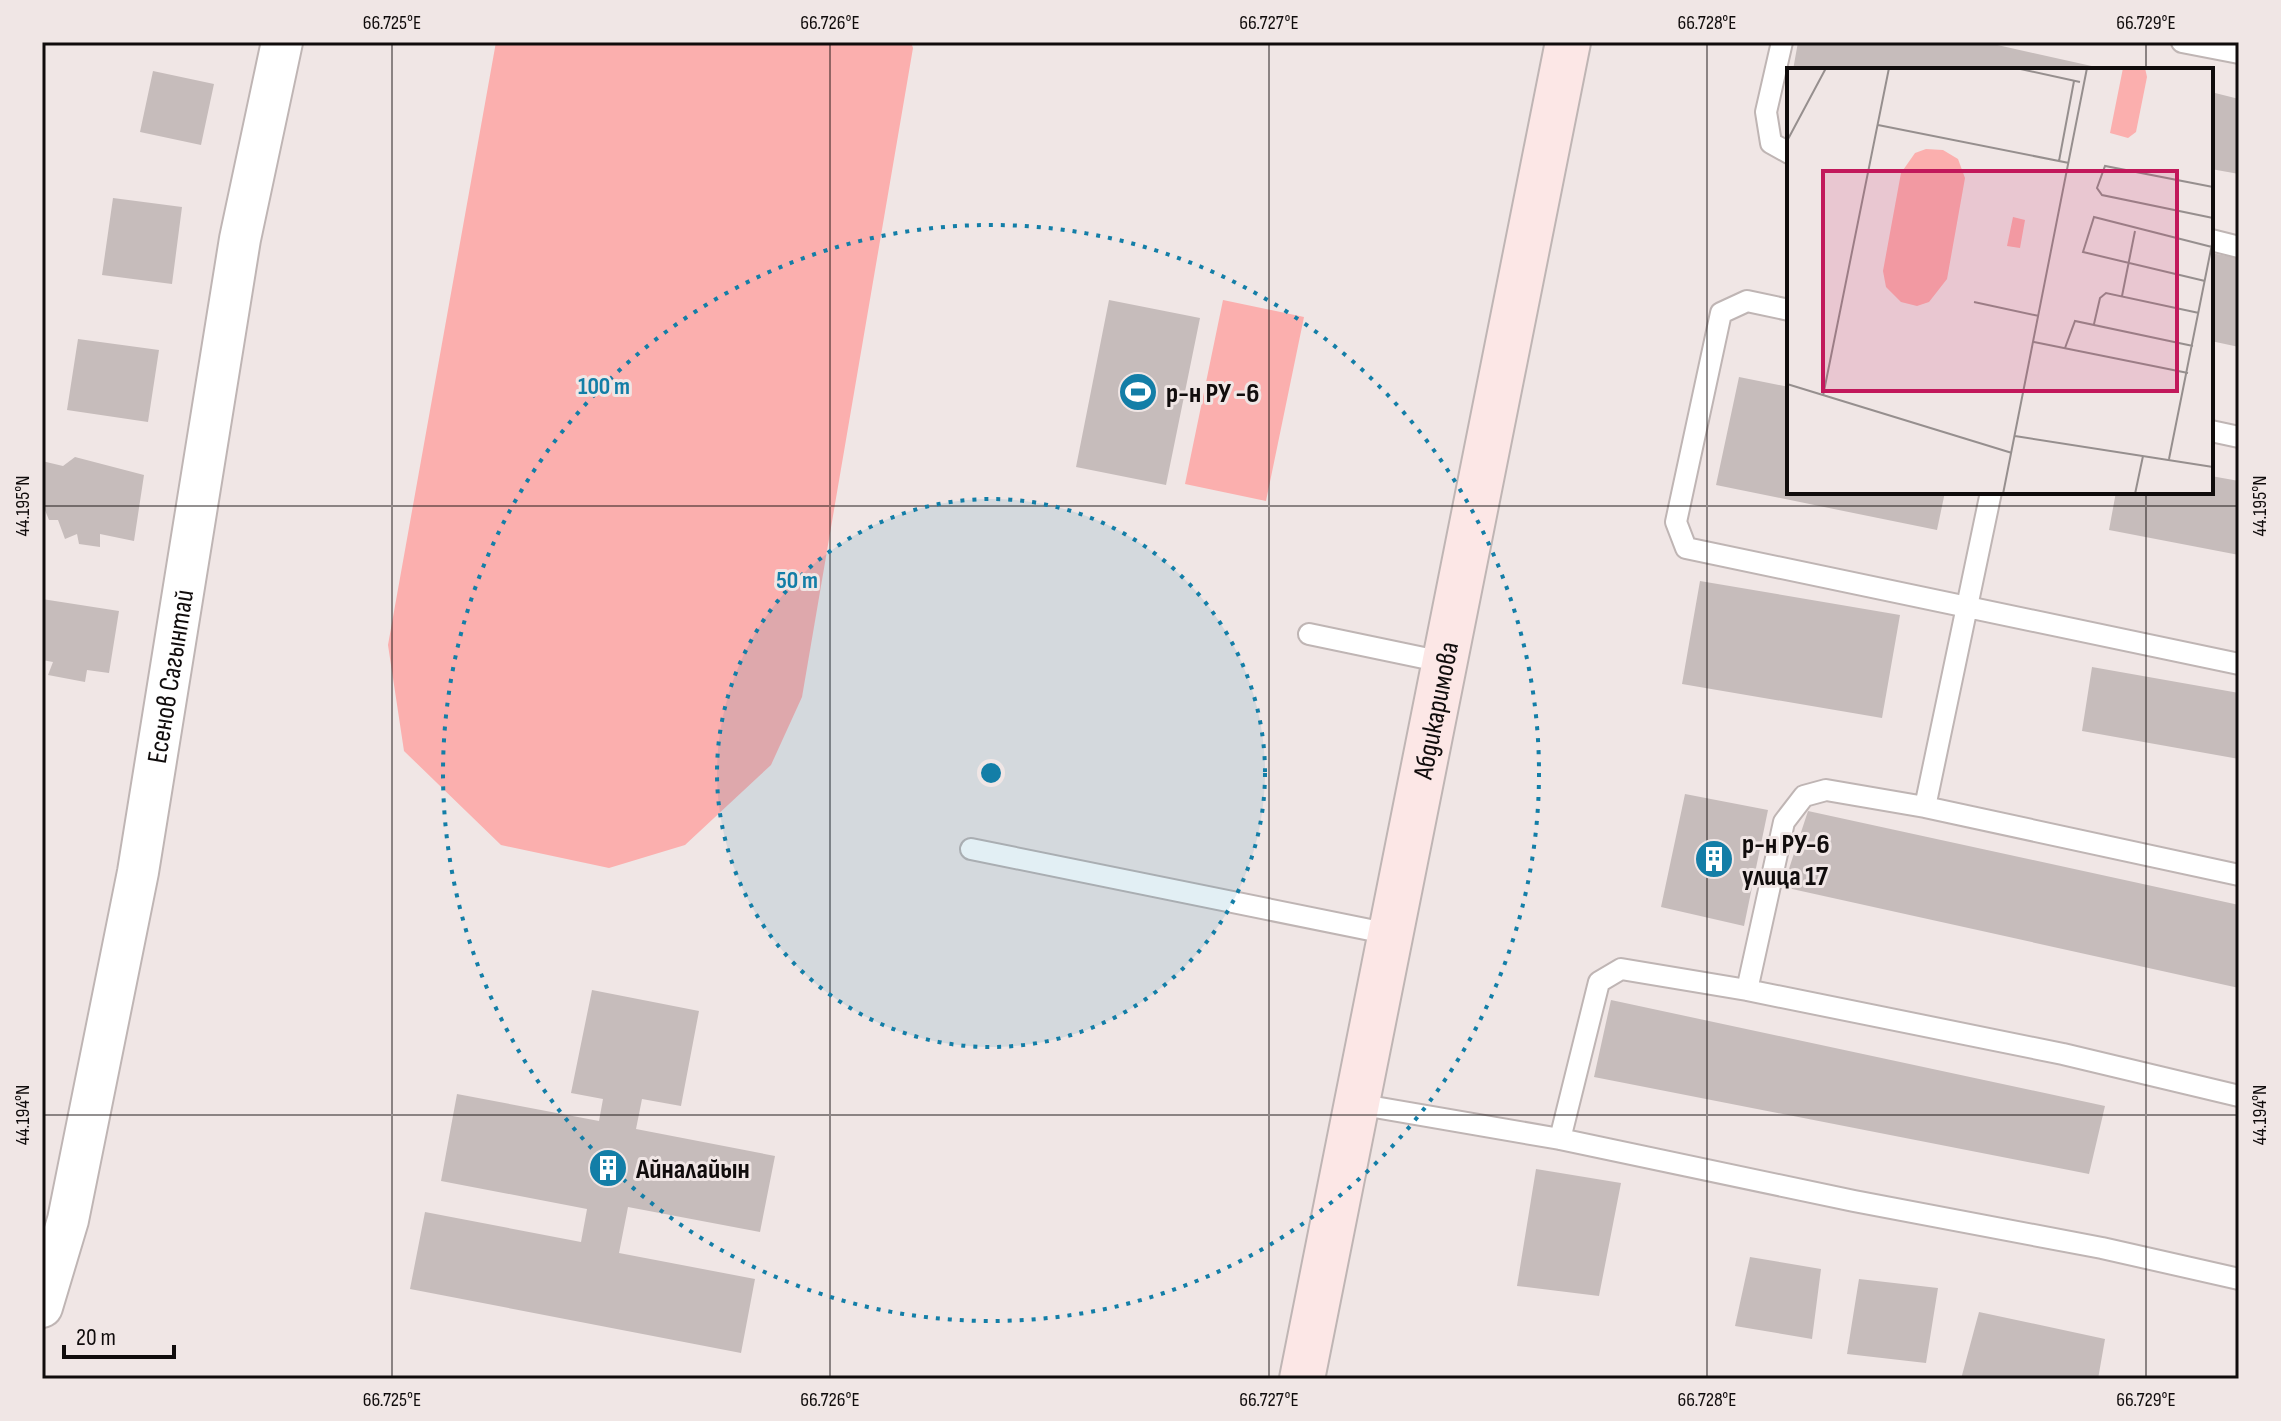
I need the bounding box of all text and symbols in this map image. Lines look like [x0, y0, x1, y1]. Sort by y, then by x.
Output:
text: 66.725°E [363, 11, 421, 35]
text: 66.726°E [800, 11, 860, 35]
text: 66.727°E [1239, 11, 1299, 35]
text: 66.728°E [1677, 11, 1737, 35]
text: 66.729°E [2116, 11, 2176, 35]
inset map [1787, 68, 2213, 494]
sports icon: р-н РУ -6 [1117, 371, 1159, 413]
text: 100 m [578, 372, 630, 401]
place label: р-н РУ -6 [1166, 377, 1259, 410]
text: 44.195°N [11, 476, 35, 536]
text: 44.195°N [2248, 476, 2272, 536]
text: 50 m [776, 566, 818, 595]
street label: Есенов Сагынтай [141, 587, 201, 766]
street label: Абдикаримова [1407, 639, 1466, 783]
centre of rings [977, 759, 1005, 787]
place label: р-н РУ-6 улица 17 [1742, 828, 1830, 893]
building icon: р-н РУ-6 улица 17 [1693, 838, 1735, 880]
text: 44.194°N [11, 1085, 35, 1145]
text: 44.194°N [2248, 1085, 2272, 1145]
building icon: Айналайын [587, 1147, 629, 1189]
place label: Айналайын [635, 1153, 750, 1186]
scale bar [64, 1309, 174, 1359]
text: 20 m [76, 1323, 116, 1352]
text: 66.725°E [363, 1388, 421, 1412]
text: 66.726°E [800, 1388, 860, 1412]
text: 66.727°E [1239, 1388, 1299, 1412]
text: 66.728°E [1677, 1388, 1737, 1412]
text: 66.729°E [2116, 1388, 2176, 1412]

